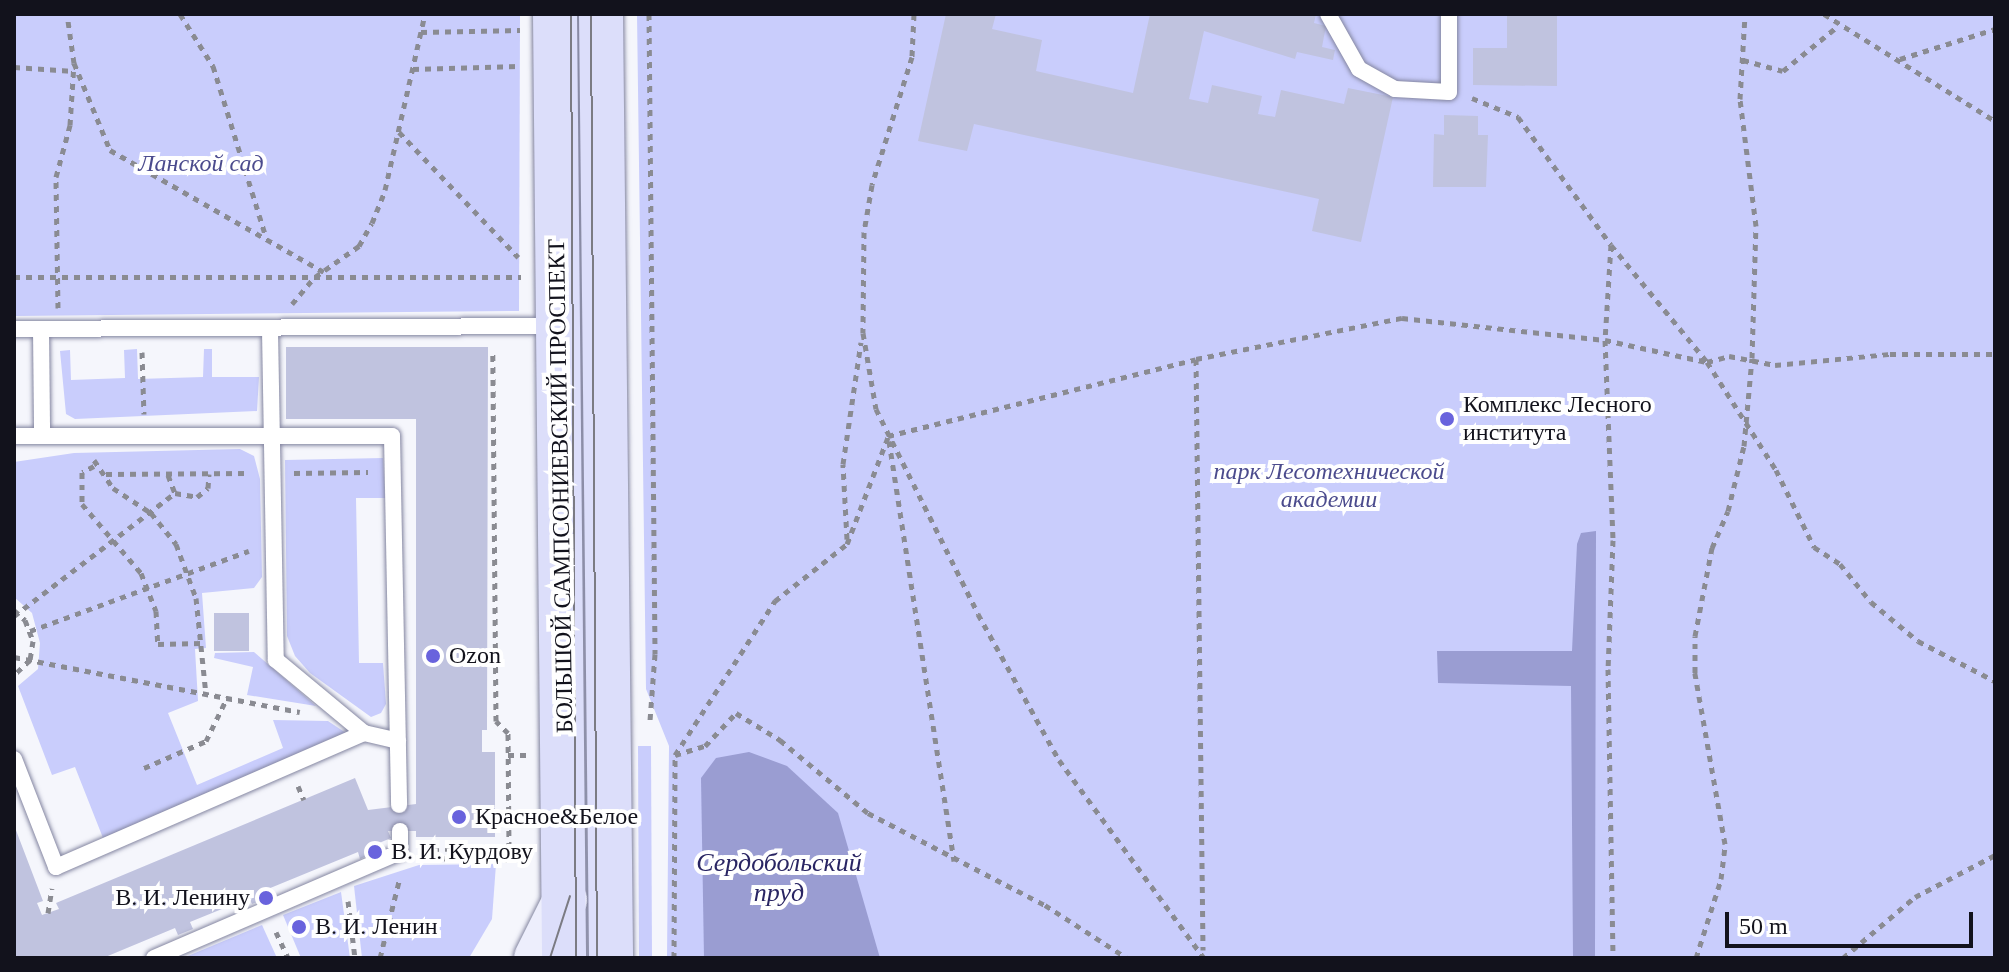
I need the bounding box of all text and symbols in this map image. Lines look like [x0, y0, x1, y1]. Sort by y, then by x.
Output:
park label: Ланской сад [138, 150, 264, 178]
street label: БОЛЬШОЙ САМПСОНИЕВСКИЙ ПРОСПЕКТ [542, 239, 580, 733]
place label: Комплекс Лесного института [1463, 391, 1652, 447]
marker: Комплекс Лесного института [1438, 410, 1456, 428]
park label: парк Лесотехнической академии [1214, 458, 1444, 514]
place label: Ozon [449, 642, 501, 670]
marker: Ozon [424, 647, 442, 665]
place label: Красное&Белое [475, 803, 638, 831]
marker: Красное&Белое [450, 808, 468, 826]
place label: В. И. Курдову [391, 838, 533, 866]
marker: В. И. Курдову [366, 843, 384, 861]
water label: Сердобольский пруд [696, 847, 862, 908]
place label: В. И. Ленину [115, 884, 250, 912]
marker: В. И. Ленину [257, 889, 275, 907]
scale bar [1729, 896, 1977, 946]
place label: В. И. Ленин [315, 913, 438, 941]
text: 50 m [1739, 913, 1788, 939]
marker: В. И. Ленин [290, 918, 308, 936]

